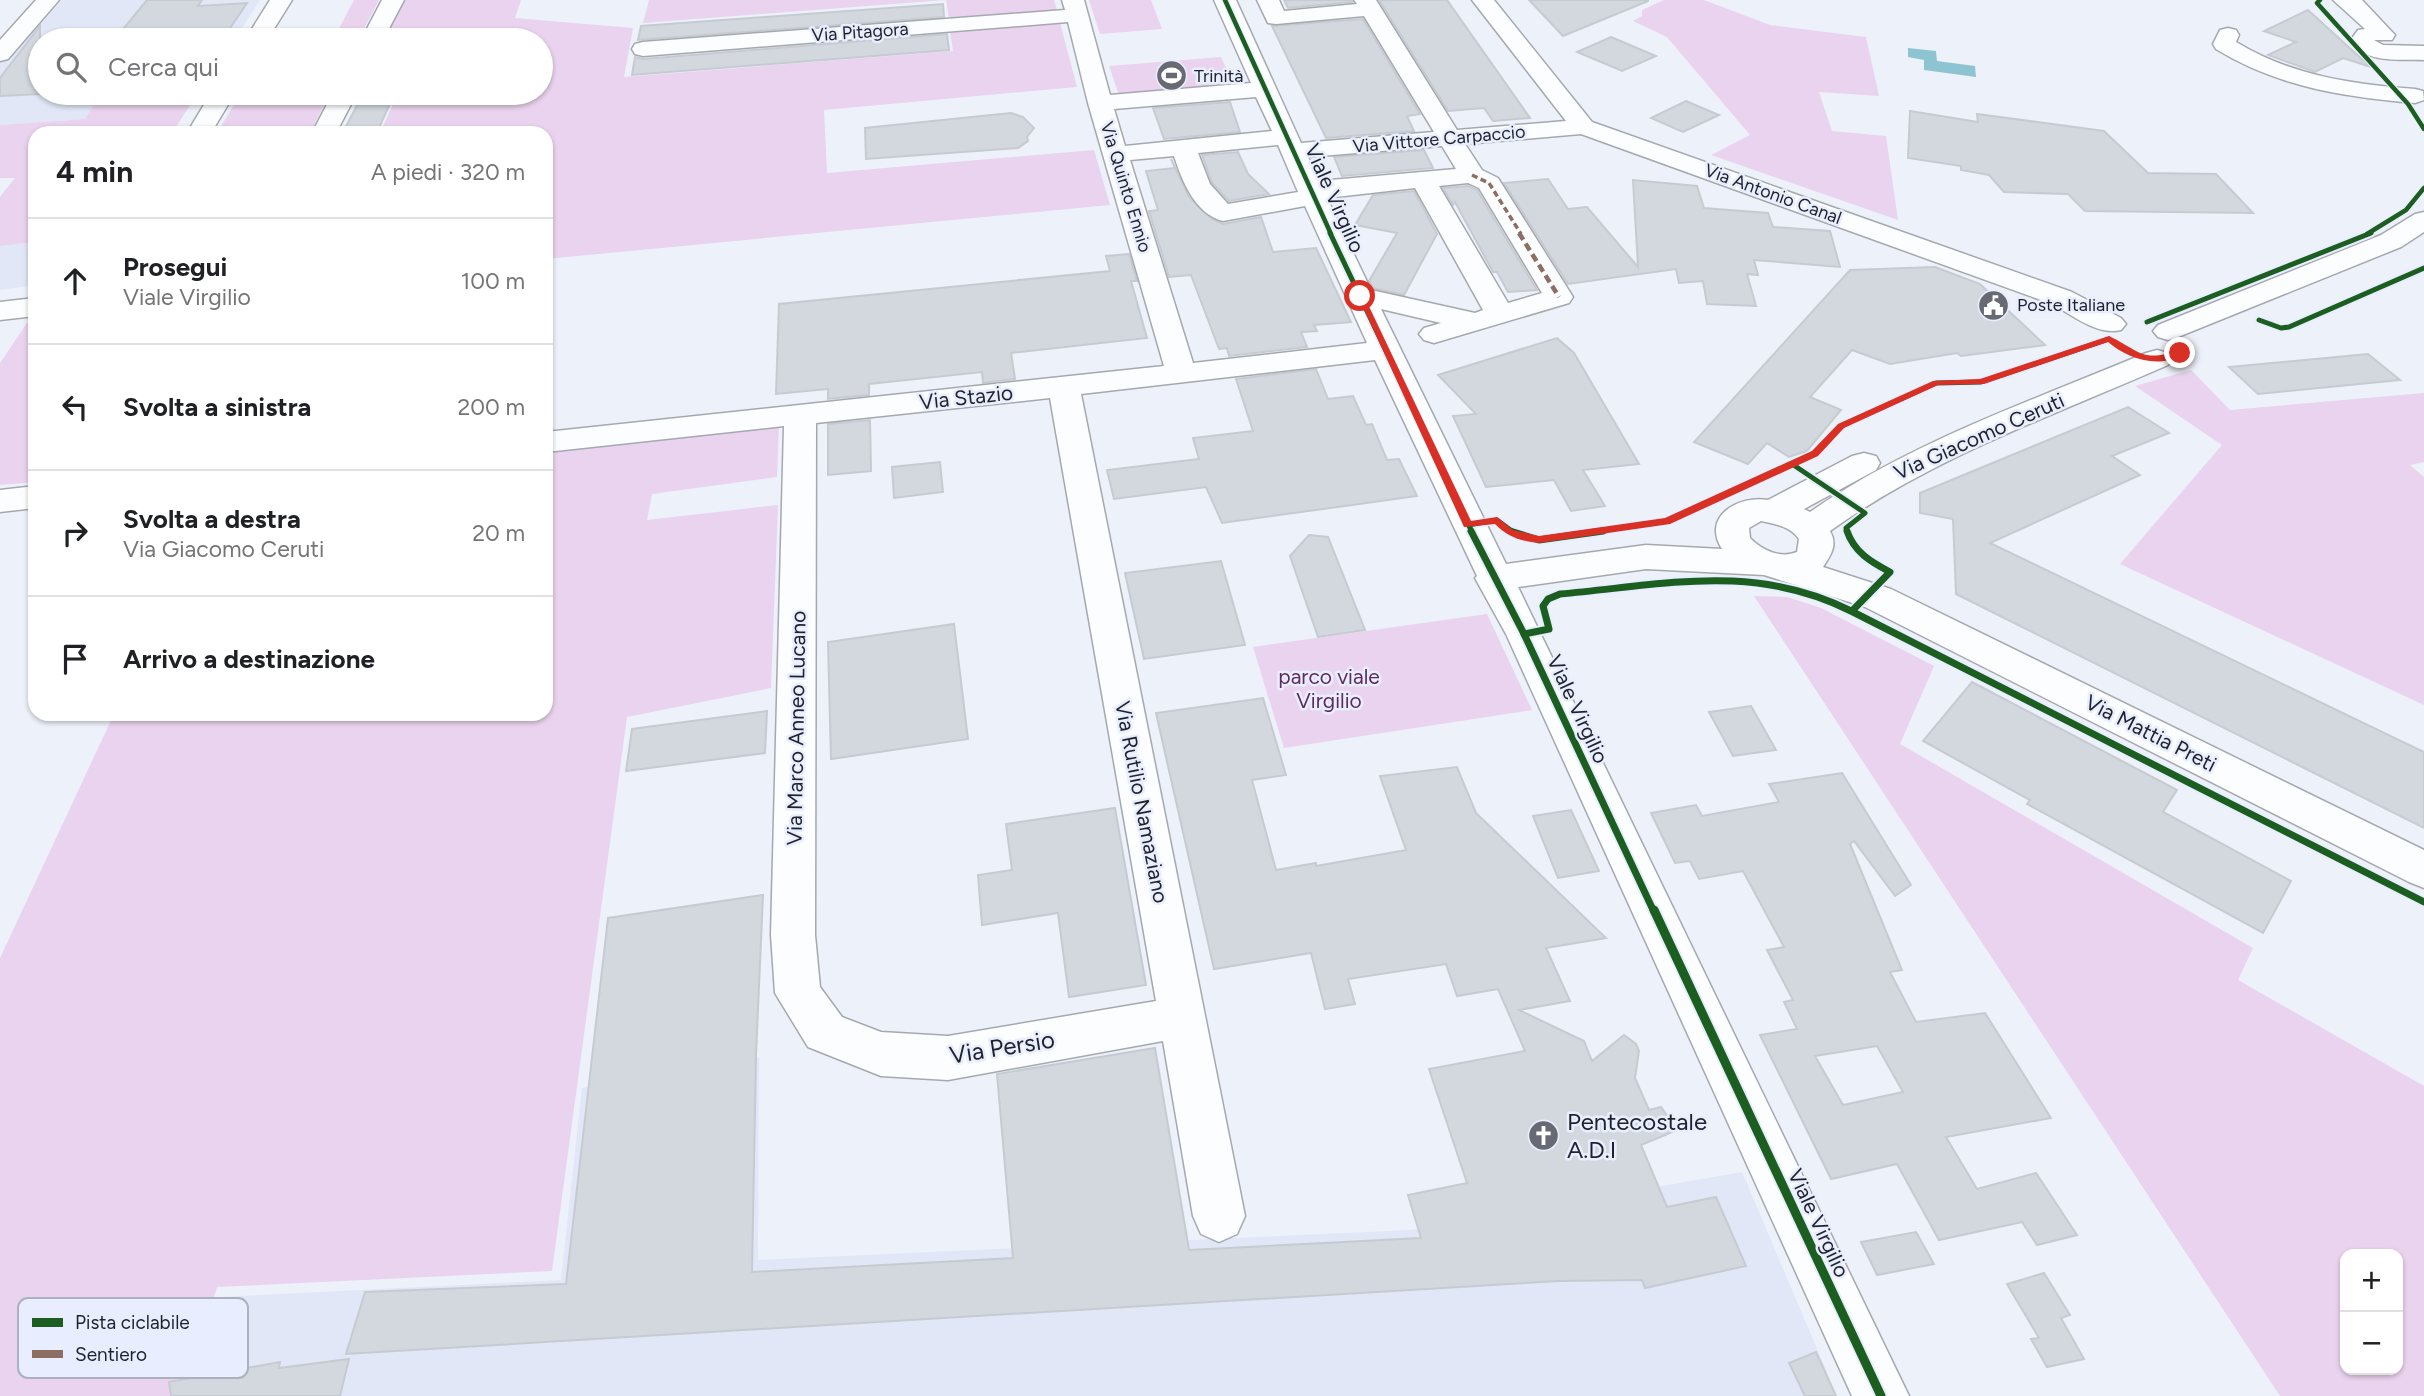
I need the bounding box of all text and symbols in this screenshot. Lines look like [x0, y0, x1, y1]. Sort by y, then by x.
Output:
street label: Via Pitagora [811, 18, 909, 46]
search box [28, 28, 553, 105]
icon: search [52, 48, 90, 86]
text: Cerca qui [108, 51, 219, 83]
sports icon: Trinità [1154, 59, 1188, 93]
place label: Trinità [1194, 65, 1244, 87]
street label: Via Quinto Ennio [1096, 119, 1156, 255]
street label: Via Vittore Carpaccio [1352, 120, 1526, 158]
street label: Viale Virgilio [1300, 140, 1370, 256]
text: 4 min [56, 153, 133, 190]
text: A piedi · 320 m [371, 158, 525, 186]
street label: Via Antonio Canal [1702, 159, 1844, 229]
text: Prosegui [123, 251, 227, 283]
icon: ahead [56, 262, 94, 300]
text: 100 m [461, 267, 525, 295]
route start [1344, 280, 1375, 311]
text: Viale Virgilio [123, 283, 251, 311]
public building icon: Poste Italiane [1977, 288, 2011, 322]
place label: Poste Italiane [2017, 294, 2125, 316]
route end [2164, 337, 2195, 368]
street label: Via Stazio [918, 380, 1014, 414]
street label: Via Giacomo Ceruti [1890, 387, 2068, 485]
icon: left [56, 388, 94, 426]
text: Svolta a sinistra [123, 391, 311, 423]
text: 200 m [457, 393, 525, 421]
text: Svolta a destra [123, 503, 301, 535]
icon: right [56, 514, 94, 552]
text: 20 m [472, 519, 525, 547]
text: Via Giacomo Ceruti [123, 535, 324, 563]
street label: Via Marco Anneo Lucano [781, 610, 811, 846]
icon: arrive [56, 640, 94, 678]
text: Arrivo a destinazione [123, 643, 375, 675]
street label: Viale Virgilio [1542, 651, 1614, 767]
park label: parco viale Virgilio [1278, 664, 1380, 713]
street label: Via Mattia Preti [2081, 689, 2221, 777]
street label: Via Rutilio Namaziano [1110, 699, 1174, 905]
street label: Via Persio [947, 1024, 1057, 1070]
place label: Pentecostale A.D.I [1567, 1107, 1707, 1164]
church icon: Pentecostale A.D.I [1527, 1118, 1561, 1152]
street label: Viale Virgilio [1783, 1165, 1855, 1281]
map controls [2340, 1249, 2403, 1375]
button: + [2340, 1249, 2403, 1312]
legend [18, 1298, 248, 1378]
text: Pista ciclabile [75, 1311, 190, 1334]
button: − [2340, 1312, 2403, 1375]
text: Sentiero [75, 1343, 147, 1366]

